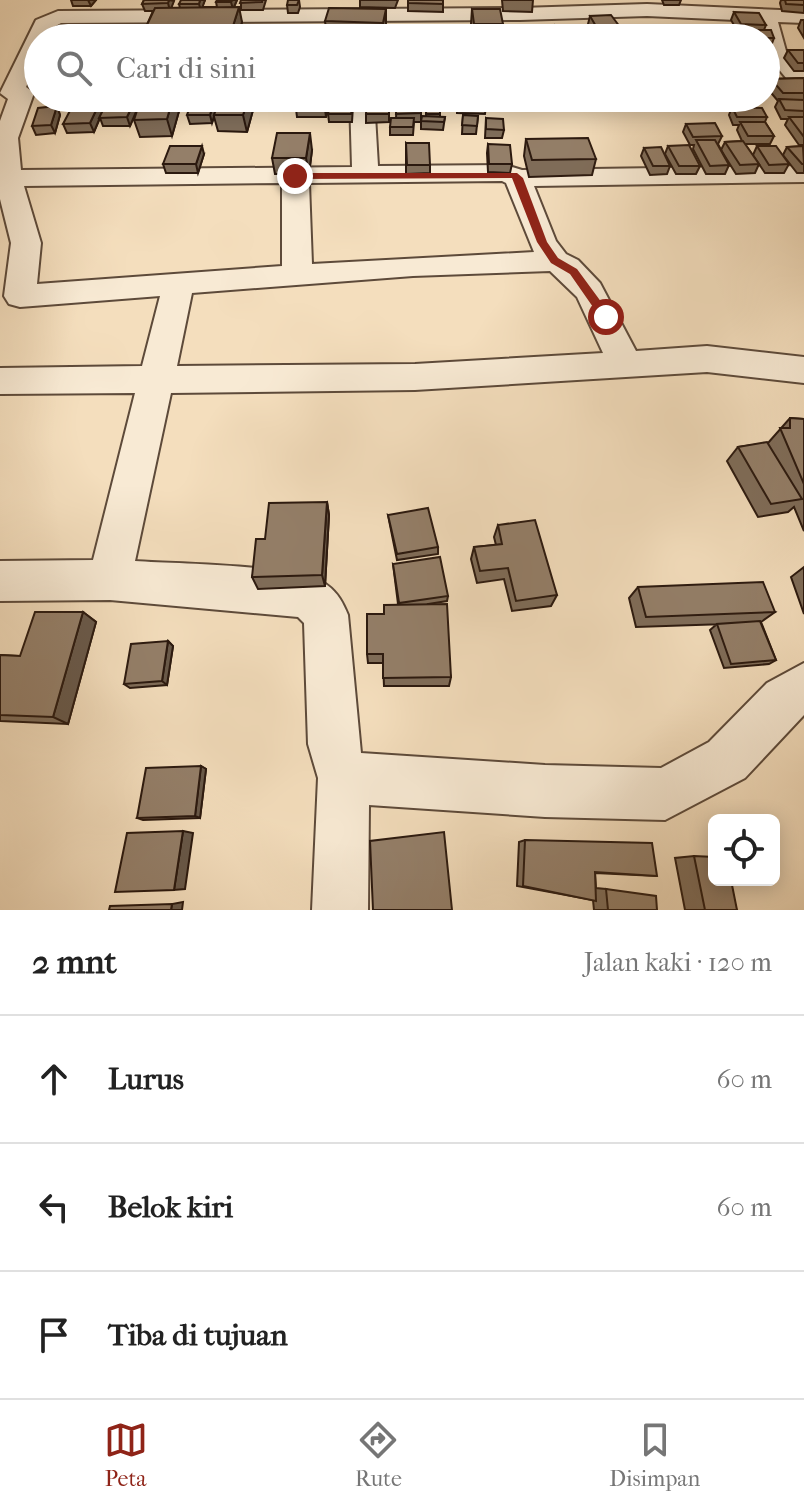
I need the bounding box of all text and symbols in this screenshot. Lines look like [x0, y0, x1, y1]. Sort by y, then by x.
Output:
search box [24, 24, 780, 112]
icon: search [52, 46, 96, 90]
text: Cari di sini [116, 51, 256, 86]
route end [277, 158, 313, 194]
route start [588, 299, 624, 335]
map controls [708, 814, 780, 886]
button: locate [708, 814, 780, 886]
text: 2 mnt [32, 942, 117, 982]
text: Jalan kaki · 120 m [584, 947, 772, 978]
icon: ahead [32, 1057, 76, 1101]
text: Lurus [108, 1062, 184, 1097]
text: 60 m [716, 1064, 772, 1095]
icon: left [32, 1185, 76, 1229]
text: Belok kiri [108, 1190, 233, 1225]
text: 60 m [716, 1192, 772, 1223]
icon: arrive [32, 1313, 76, 1357]
text: Tiba di tujuan [108, 1318, 288, 1353]
tab: Peta [104, 1418, 148, 1492]
tab: Rute [355, 1418, 402, 1492]
tab: Disimpan [609, 1418, 700, 1492]

